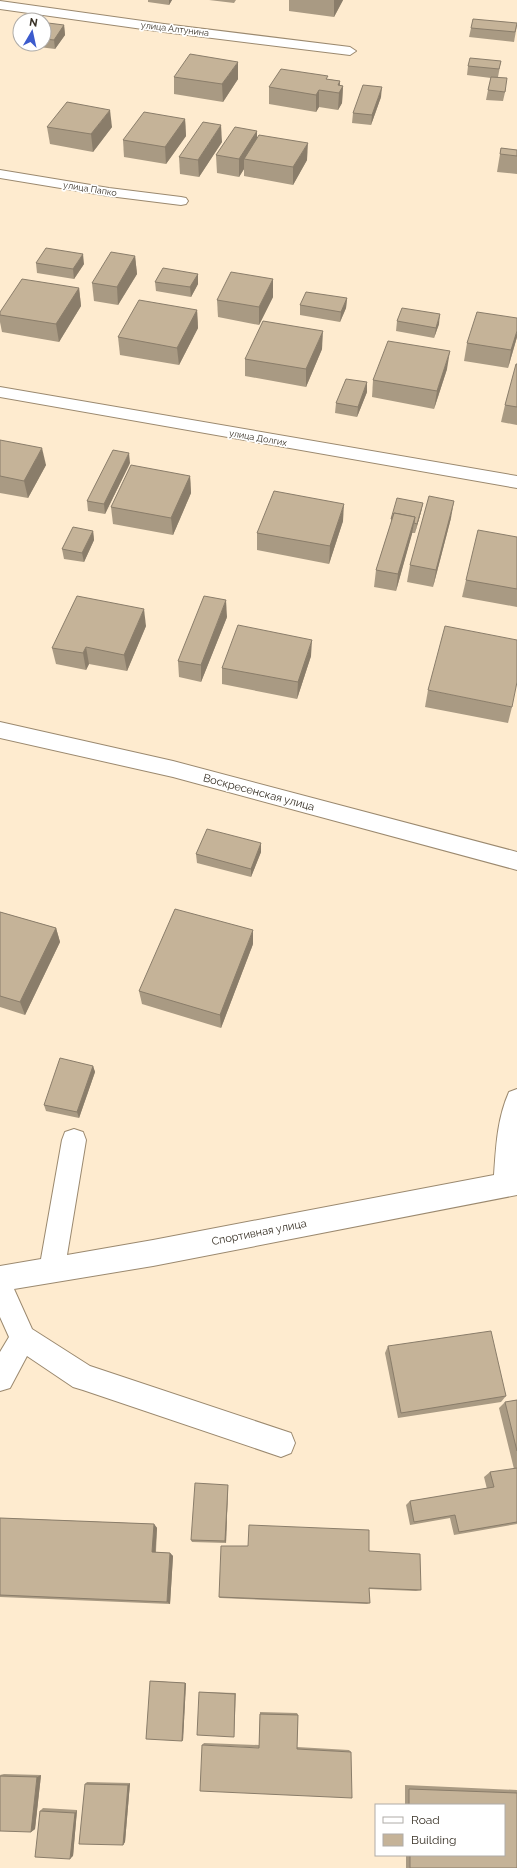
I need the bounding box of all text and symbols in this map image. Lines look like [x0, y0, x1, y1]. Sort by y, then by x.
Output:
north arrow [12, 12, 52, 52]
text: N [28, 16, 39, 30]
street label: улица Алтунина [140, 20, 210, 38]
street label: улица Папко [63, 180, 117, 198]
street label: улица Долгих [228, 428, 288, 448]
street label: Воскресенская улица [202, 771, 316, 814]
street label: Спортивная улица [210, 1217, 308, 1248]
legend [375, 1804, 505, 1856]
text: Road [411, 1813, 440, 1827]
text: Building [411, 1833, 457, 1847]

